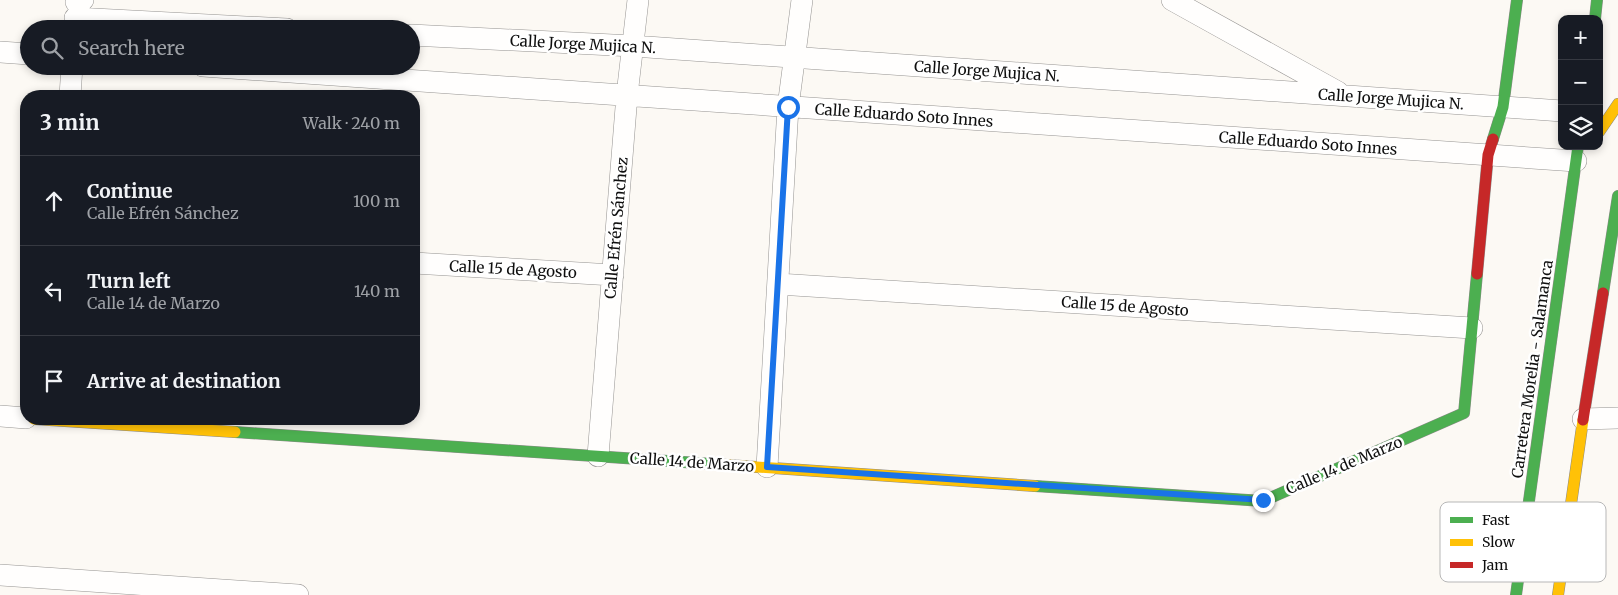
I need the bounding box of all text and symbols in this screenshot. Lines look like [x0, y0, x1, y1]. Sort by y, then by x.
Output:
map controls [1558, 15, 1603, 150]
button: + [1558, 15, 1603, 60]
search box [20, 20, 420, 75]
street label: Calle Jorge Mujica N. [509, 31, 657, 57]
icon: search [38, 34, 66, 62]
text: Search here [78, 36, 185, 60]
street label: Calle Jorge Mujica N. [913, 56, 1061, 86]
button: − [1558, 60, 1603, 105]
street label: Calle Jorge Mujica N. [1317, 84, 1465, 114]
route start [777, 96, 800, 119]
street label: Calle Eduardo Soto Innes [814, 99, 994, 131]
button: layers [1558, 105, 1603, 150]
text: 3 min [40, 109, 99, 136]
text: Walk · 240 m [303, 113, 400, 133]
street label: Calle Eduardo Soto Innes [1218, 127, 1398, 159]
street label: Calle Efrén Sánchez [600, 156, 632, 300]
text: Continue [87, 179, 173, 203]
icon: ahead [40, 187, 68, 215]
text: 100 m [353, 191, 400, 211]
text: Calle Efrén Sánchez [87, 203, 239, 223]
street label: Calle 15 de Agosto [449, 256, 578, 282]
street label: Carretera Morelia - Salamanca [1507, 259, 1557, 479]
text: Turn left [87, 269, 171, 293]
icon: left [40, 277, 68, 305]
text: 140 m [354, 281, 400, 301]
street label: Calle 15 de Agosto [1061, 292, 1190, 320]
text: Calle 14 de Marzo [87, 293, 220, 313]
icon: arrive [40, 367, 68, 395]
text: Arrive at destination [87, 369, 281, 393]
street label: Calle 14 de Marzo [1283, 432, 1405, 498]
street label: Calle 14 de Marzo [629, 448, 755, 476]
route end [1252, 489, 1275, 512]
legend [1440, 502, 1606, 582]
text: Fast [1482, 511, 1510, 529]
text: Slow [1482, 533, 1515, 551]
text: Jam [1481, 556, 1508, 574]

